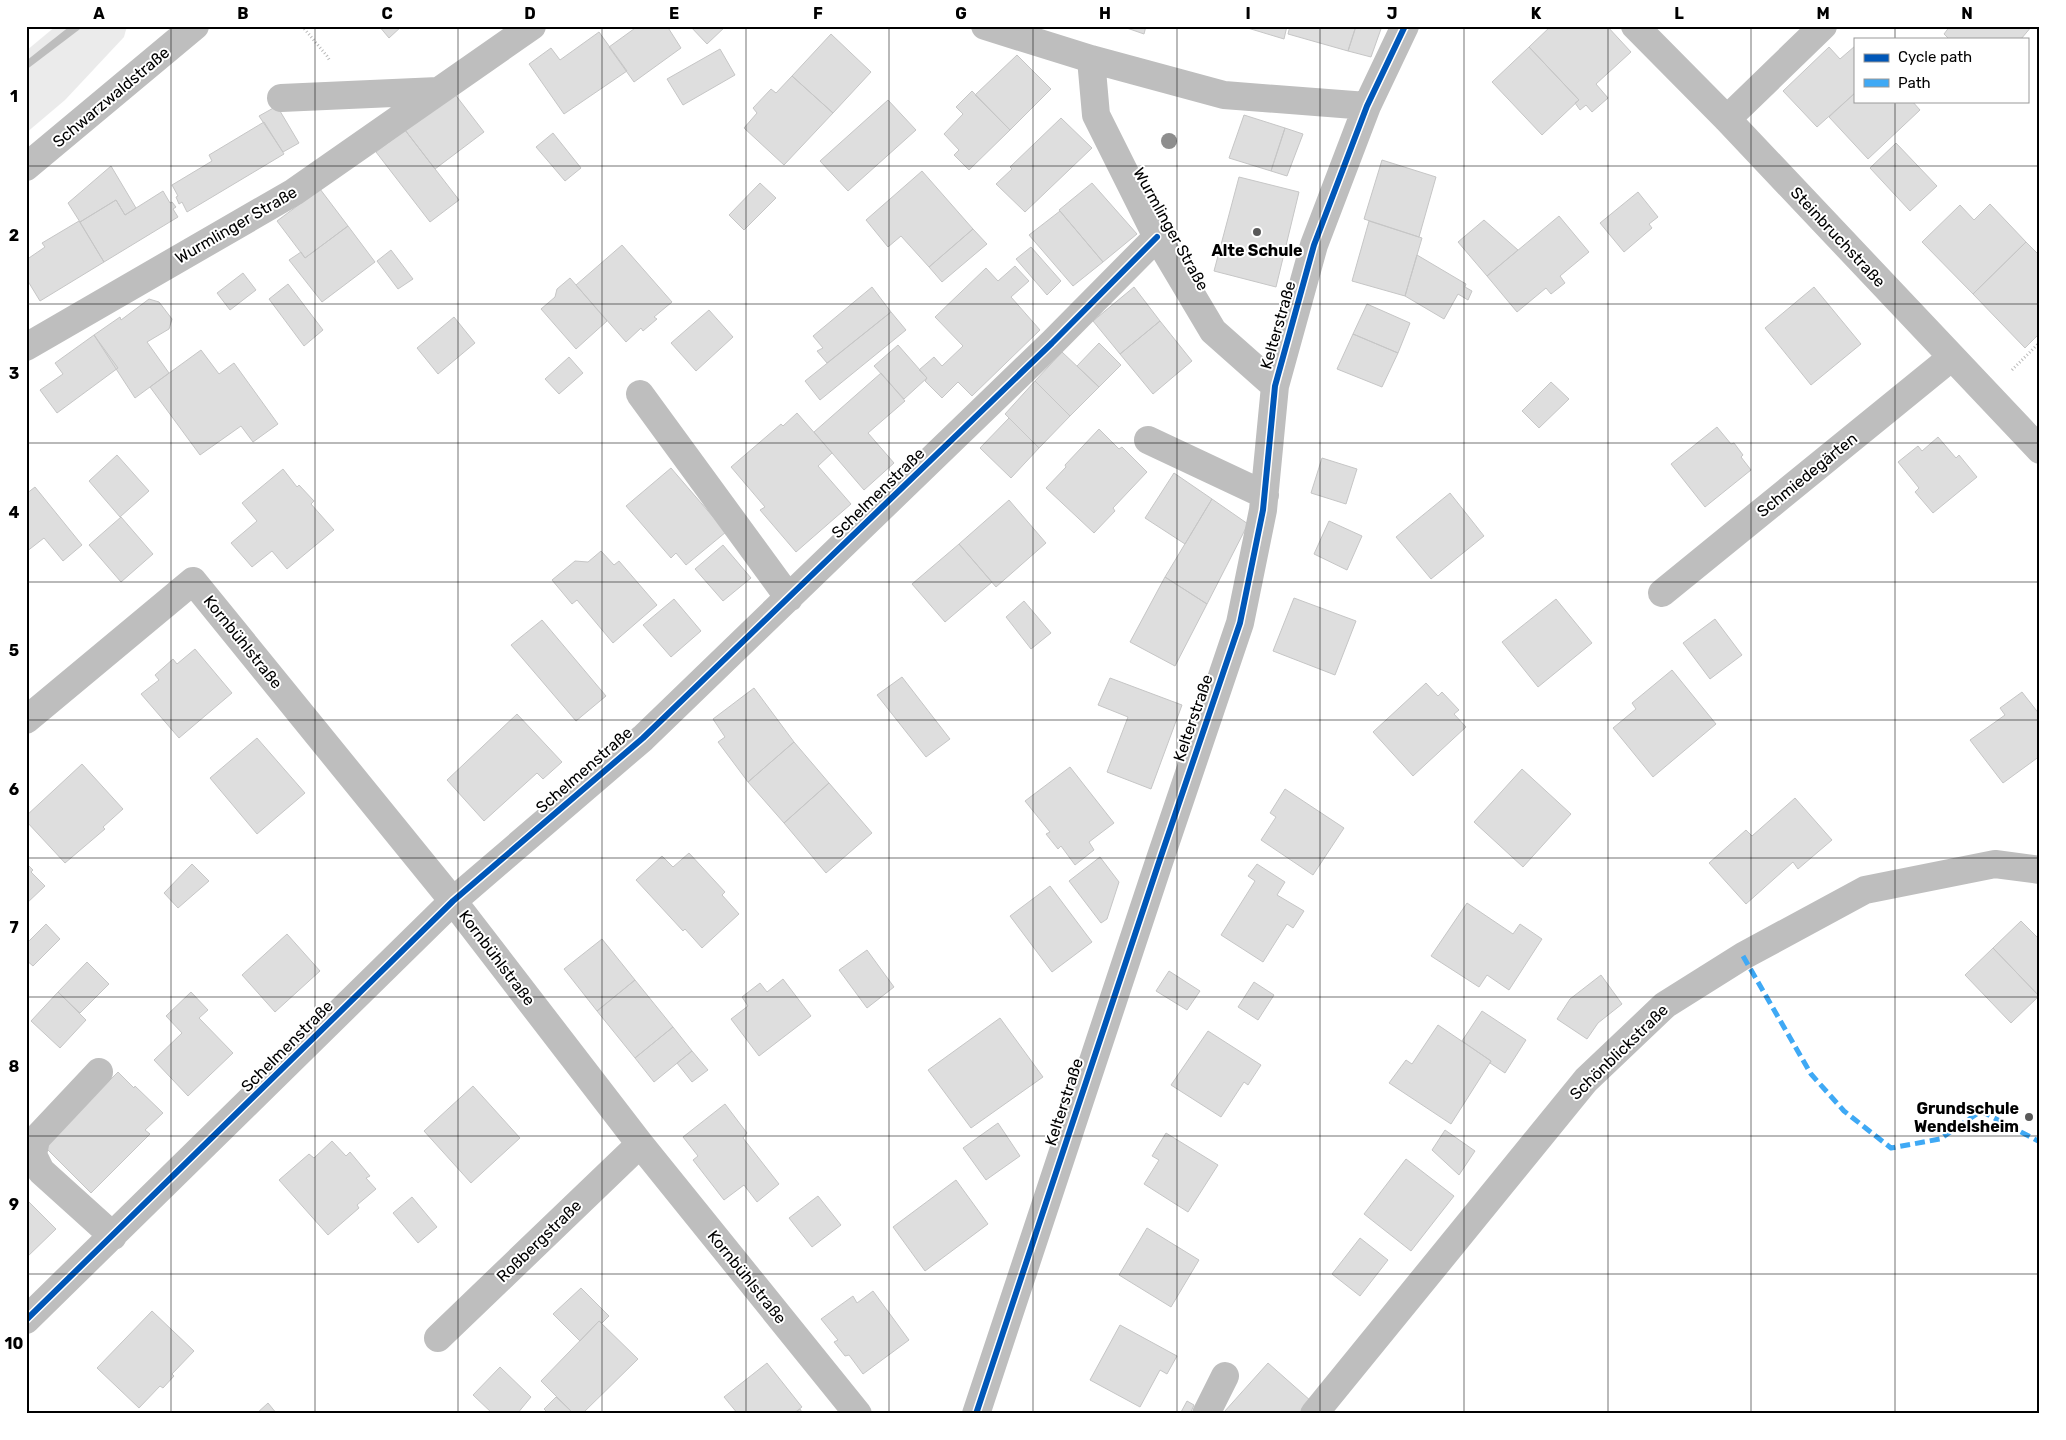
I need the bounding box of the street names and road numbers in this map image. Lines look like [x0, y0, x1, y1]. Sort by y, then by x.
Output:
street label: Schwarzwaldstraße [49, 43, 173, 151]
street label: Wurmlinger Straße [1129, 164, 1213, 294]
street label: Wurmlinger Straße [172, 182, 300, 268]
street label: Steinbruchstraße [1787, 183, 1889, 291]
street label: Kelterstraße [1256, 279, 1300, 371]
street label: Schmiedegärten [1753, 429, 1861, 521]
street label: Schelmenstraße [828, 444, 928, 542]
street label: Kornbühlstraße [200, 592, 286, 692]
street label: Kelterstraße [1169, 672, 1217, 764]
street label: Schelmenstraße [532, 723, 636, 817]
street label: Kornbühlstraße [455, 907, 539, 1009]
street label: Schelmenstraße [237, 996, 337, 1096]
street label: Schönblickstraße [1566, 1000, 1672, 1104]
street label: Kelterstraße [1041, 1056, 1087, 1148]
street label: Roßbergstraße [493, 1196, 585, 1286]
street label: Kornbühlstraße [704, 1227, 790, 1327]

